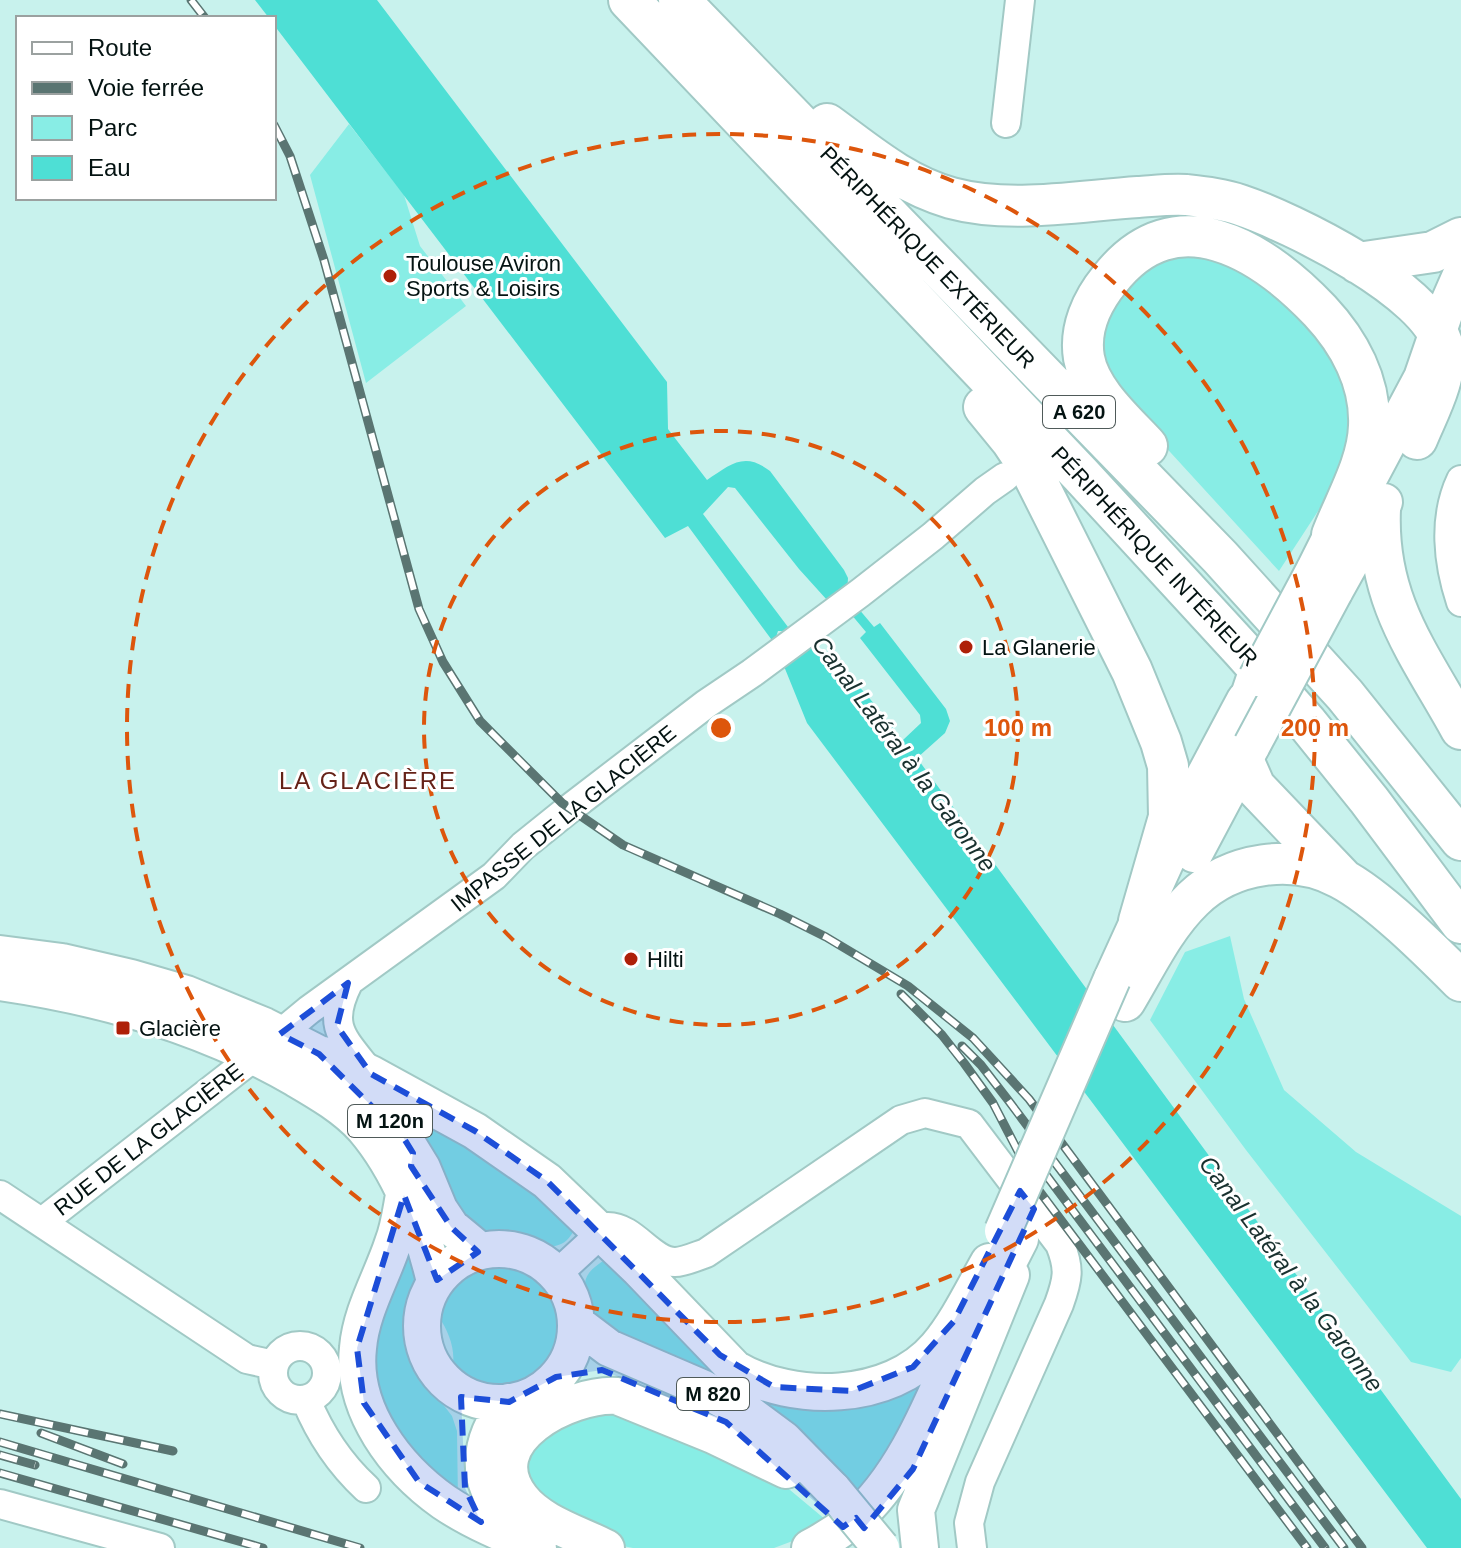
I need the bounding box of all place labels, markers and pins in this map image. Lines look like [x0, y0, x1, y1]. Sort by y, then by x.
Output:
place label: Toulouse Aviron Sports & Loisirs [406, 251, 561, 301]
marker: Toulouse Aviron Sports & Loisirs [381, 267, 399, 285]
place label: La Glanerie [982, 635, 1096, 660]
marker: La Glanerie [957, 638, 975, 656]
centre of rings [707, 714, 735, 742]
place label: Hilti [647, 947, 684, 972]
marker: Hilti [622, 950, 640, 968]
place label: Glacière [139, 1016, 221, 1041]
marker: Glacière [114, 1019, 132, 1037]

